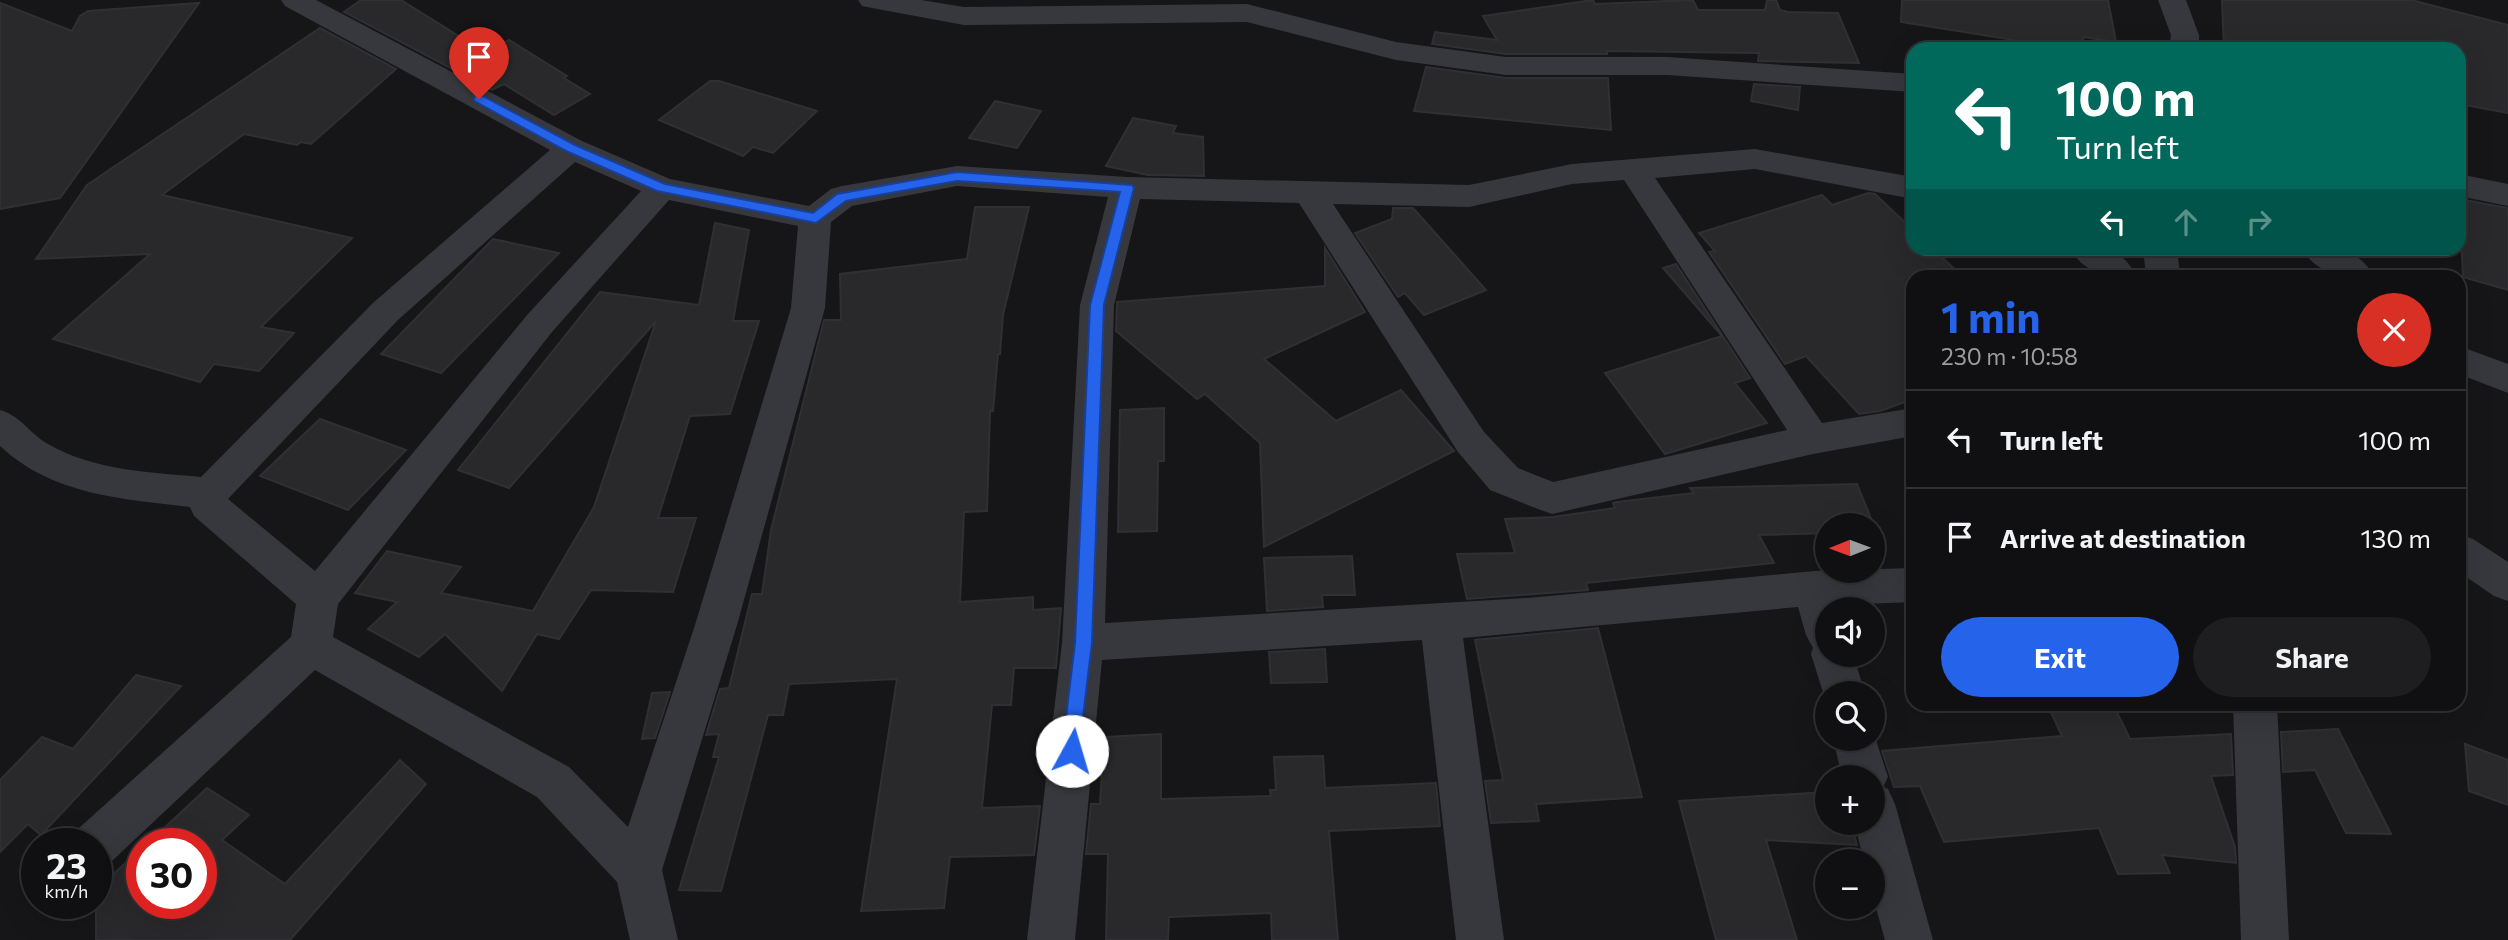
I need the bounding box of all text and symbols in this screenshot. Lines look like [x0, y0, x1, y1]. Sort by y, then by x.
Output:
pin [449, 27, 509, 99]
icon: arrive [460, 38, 498, 76]
text: 100 m [2056, 66, 2195, 126]
icon: left [1941, 70, 2032, 161]
text: Turn left [2056, 126, 2180, 166]
icon: left [2094, 203, 2132, 241]
icon: ahead [2167, 203, 2205, 241]
icon: right [2240, 203, 2278, 241]
text: 1 min [1941, 290, 2041, 342]
button: close [2357, 293, 2431, 367]
text: 230 m · 10:58 [1941, 342, 2078, 370]
icon: left [1941, 420, 1979, 458]
text: Turn left [2000, 424, 2103, 455]
text: 100 m [2358, 424, 2431, 455]
north arrow [1815, 513, 1885, 583]
map controls [1815, 513, 1885, 919]
icon: arrive [1941, 518, 1979, 556]
text: Arrive at destination [2000, 522, 2246, 553]
text: 130 m [2360, 522, 2431, 553]
button: sound [1815, 597, 1885, 667]
button: Exit [1941, 617, 2179, 697]
button: Share [2193, 617, 2431, 697]
button: search [1815, 681, 1885, 751]
position arrow [1035, 714, 1109, 788]
button: + [1815, 765, 1885, 835]
speed limit sign: 30 [126, 828, 217, 919]
text: 23 [46, 843, 87, 886]
button: − [1815, 849, 1885, 919]
text: km/h [45, 880, 88, 902]

